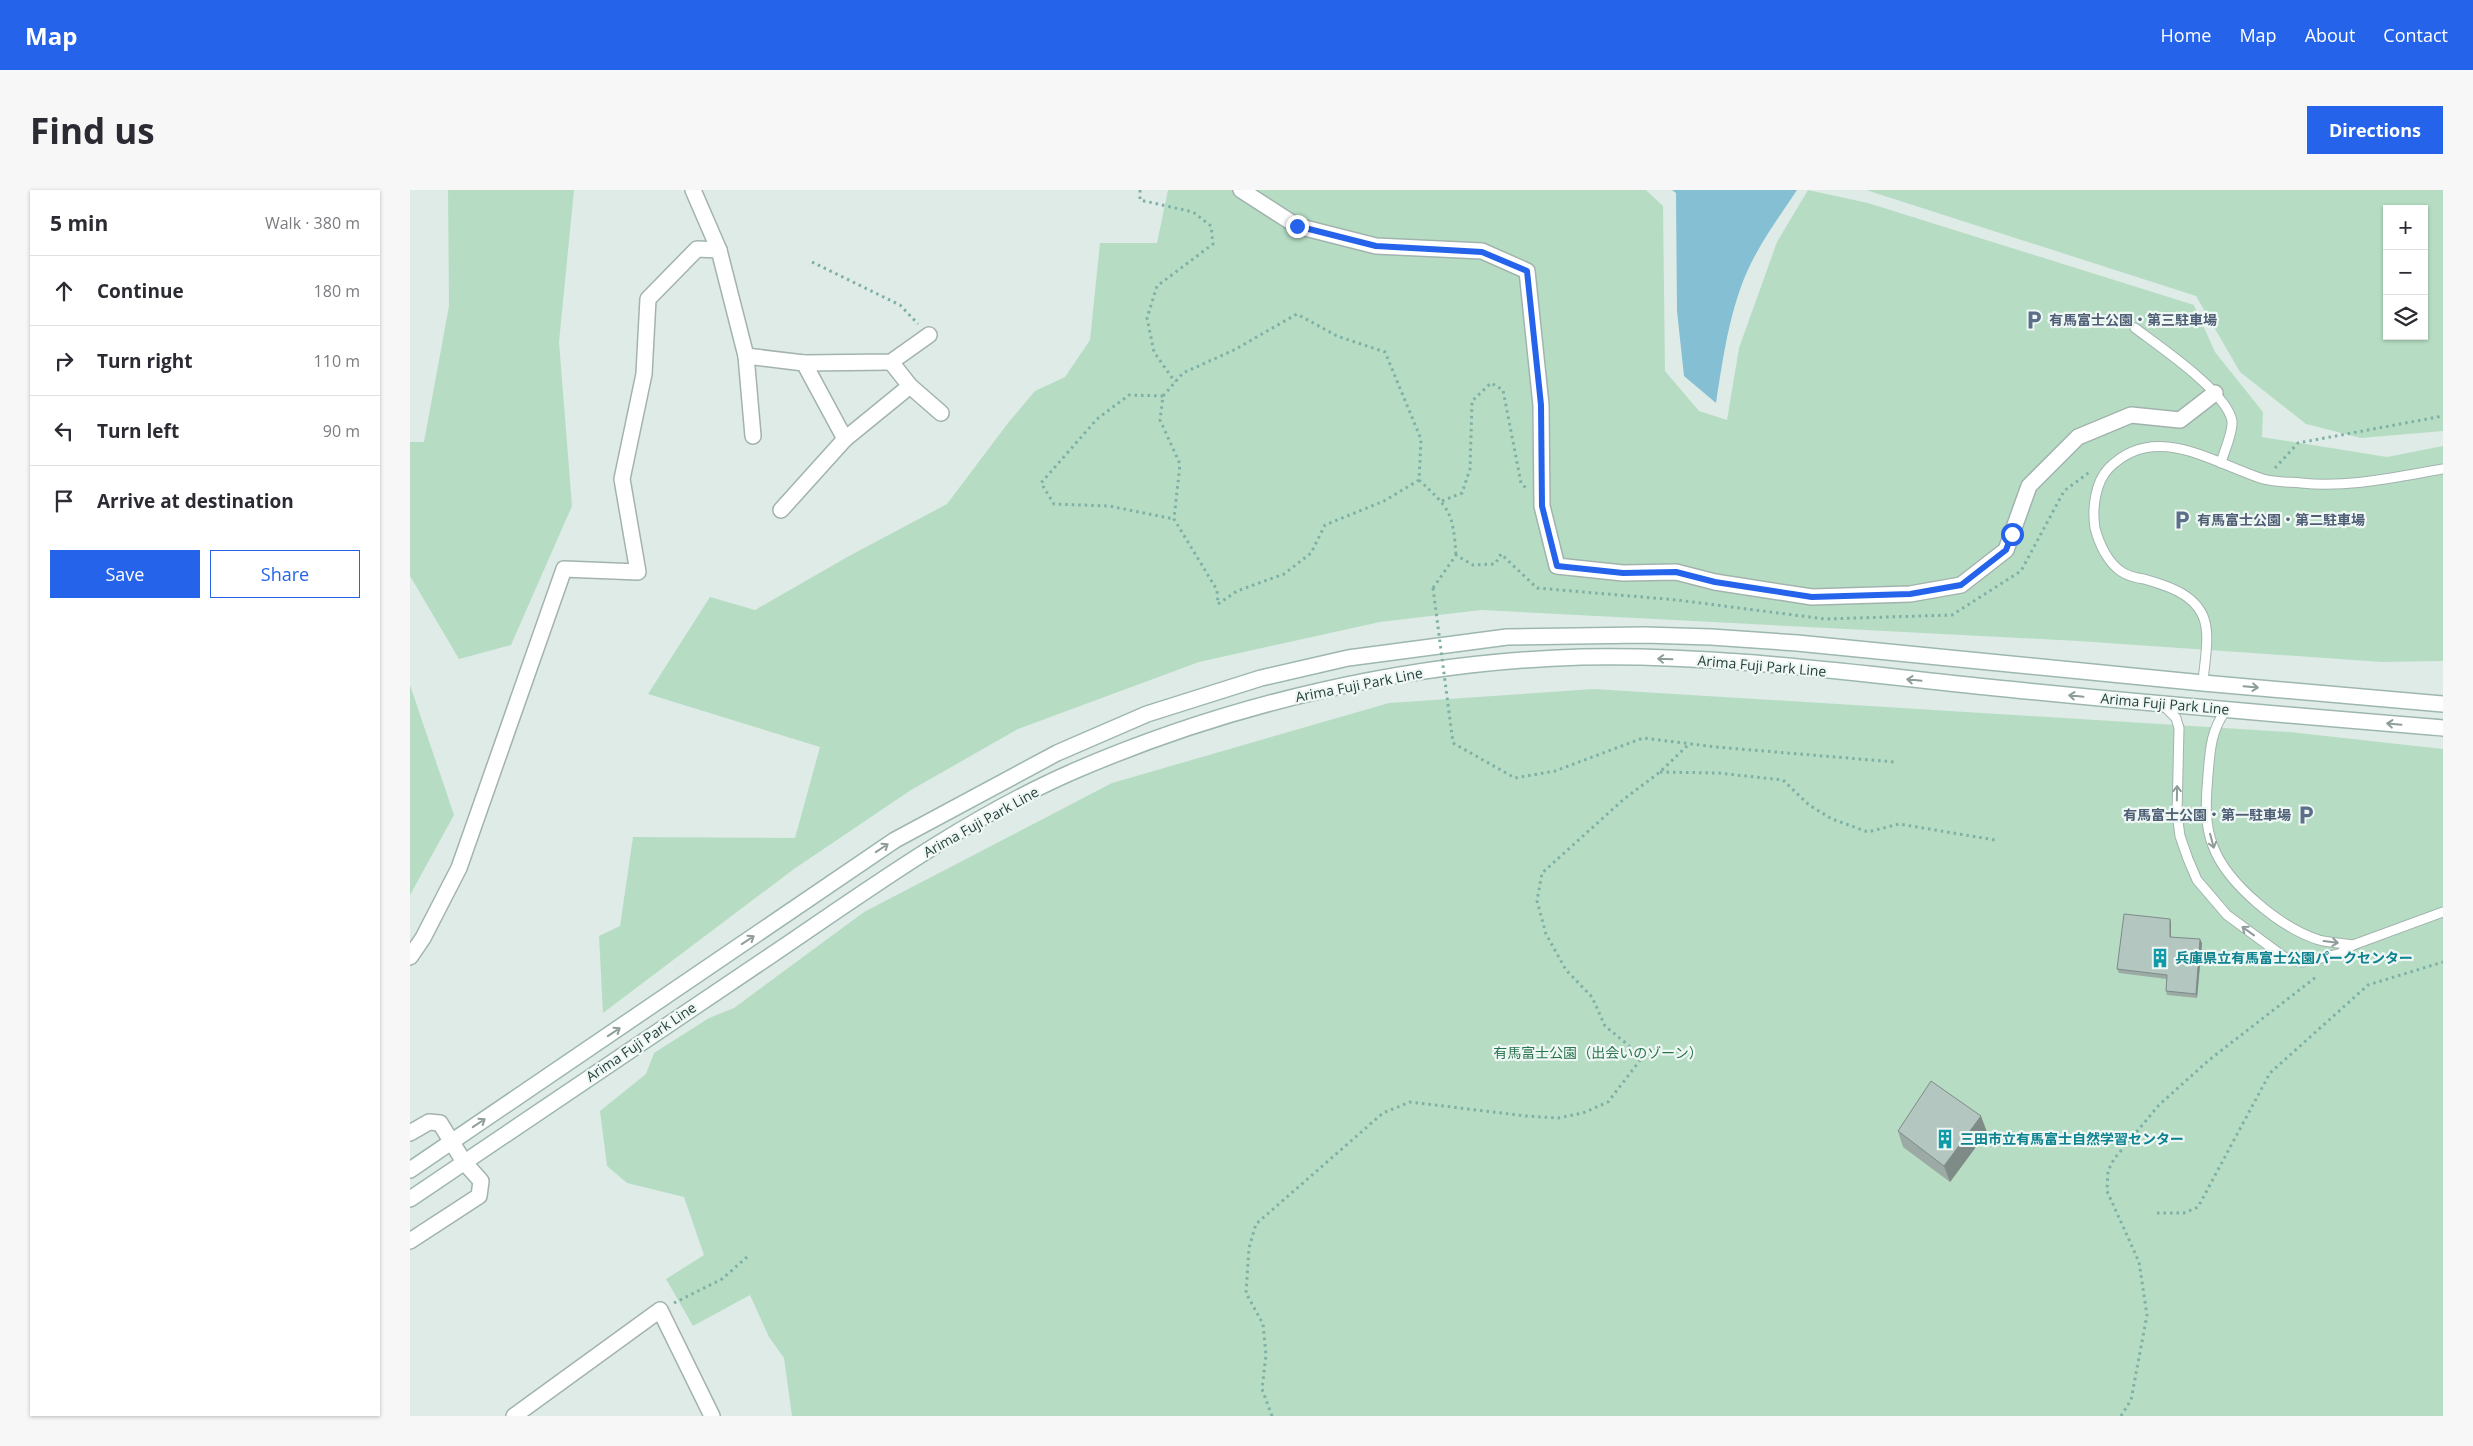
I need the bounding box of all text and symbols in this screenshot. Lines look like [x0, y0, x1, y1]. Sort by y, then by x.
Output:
text: Map [25, 19, 77, 52]
text: Home [2161, 23, 2211, 47]
text: Map [2239, 23, 2277, 47]
text: About [2305, 23, 2355, 47]
text: Contact [2383, 23, 2448, 47]
button: Directions [2307, 106, 2443, 154]
text: Find us [30, 107, 155, 154]
map controls [2383, 205, 2428, 340]
button: + [2383, 205, 2428, 250]
text: 5 min [50, 209, 108, 237]
text: Walk · 380 m [265, 212, 360, 234]
route end [1286, 215, 1309, 238]
button: − [2383, 250, 2428, 295]
icon: ahead [50, 277, 78, 305]
text: Continue [97, 278, 184, 304]
text: 180 m [314, 280, 360, 302]
button: layers [2383, 295, 2428, 340]
parking icon: 有馬富士公園・第三駐車場 [2023, 309, 2045, 331]
place label: 有馬富士公園・第三駐車場 [2049, 310, 2217, 329]
icon: right [50, 347, 78, 375]
text: Turn right [97, 348, 192, 374]
text: 110 m [314, 350, 360, 372]
icon: left [50, 417, 78, 445]
text: Turn left [97, 418, 179, 444]
text: 90 m [323, 420, 360, 442]
icon: arrive [50, 487, 78, 515]
text: Arrive at destination [97, 488, 294, 514]
parking icon: 有馬富士公園・第二駐車場 [2171, 509, 2193, 531]
place label: 有馬富士公園・第二駐車場 [2197, 510, 2365, 529]
route start [2001, 523, 2024, 546]
button: Save [50, 550, 200, 598]
button: Share [210, 550, 360, 598]
street label: Arima Fuji Park Line [1697, 650, 1827, 681]
one-way arrow [1657, 654, 1673, 663]
street label: Arima Fuji Park Line [1294, 663, 1424, 706]
one-way arrow [1906, 675, 1922, 685]
one-way arrow [2243, 683, 2259, 692]
street label: Arima Fuji Park Line [2100, 688, 2230, 719]
one-way arrow [2068, 691, 2084, 701]
one-way arrow [2387, 719, 2403, 729]
street label: Arima Fuji Park Line [920, 782, 1042, 861]
one-way arrow [2172, 785, 2182, 802]
parking icon: 有馬富士公園・第一駐車場 [2295, 804, 2317, 826]
place label: 有馬富士公園・第一駐車場 [2123, 805, 2291, 824]
one-way arrow [2208, 833, 2217, 849]
one-way arrow [875, 843, 889, 854]
one-way arrow [2242, 925, 2255, 936]
one-way arrow [741, 935, 755, 945]
one-way arrow [2323, 937, 2339, 947]
building icon: 兵庫県立有馬富士公園パークセンター [2149, 947, 2171, 969]
place label: 兵庫県立有馬富士公園パークセンター [2175, 948, 2413, 967]
street label: Arima Fuji Park Line [582, 998, 700, 1086]
one-way arrow [606, 1026, 620, 1036]
park label: 有馬富士公園（出会いのゾーン） [1493, 1043, 1703, 1062]
one-way arrow [472, 1118, 486, 1128]
building icon: 三田市立有馬富士自然学習センター [1934, 1128, 1956, 1150]
place label: 三田市立有馬富士自然学習センター [1960, 1129, 2184, 1148]

